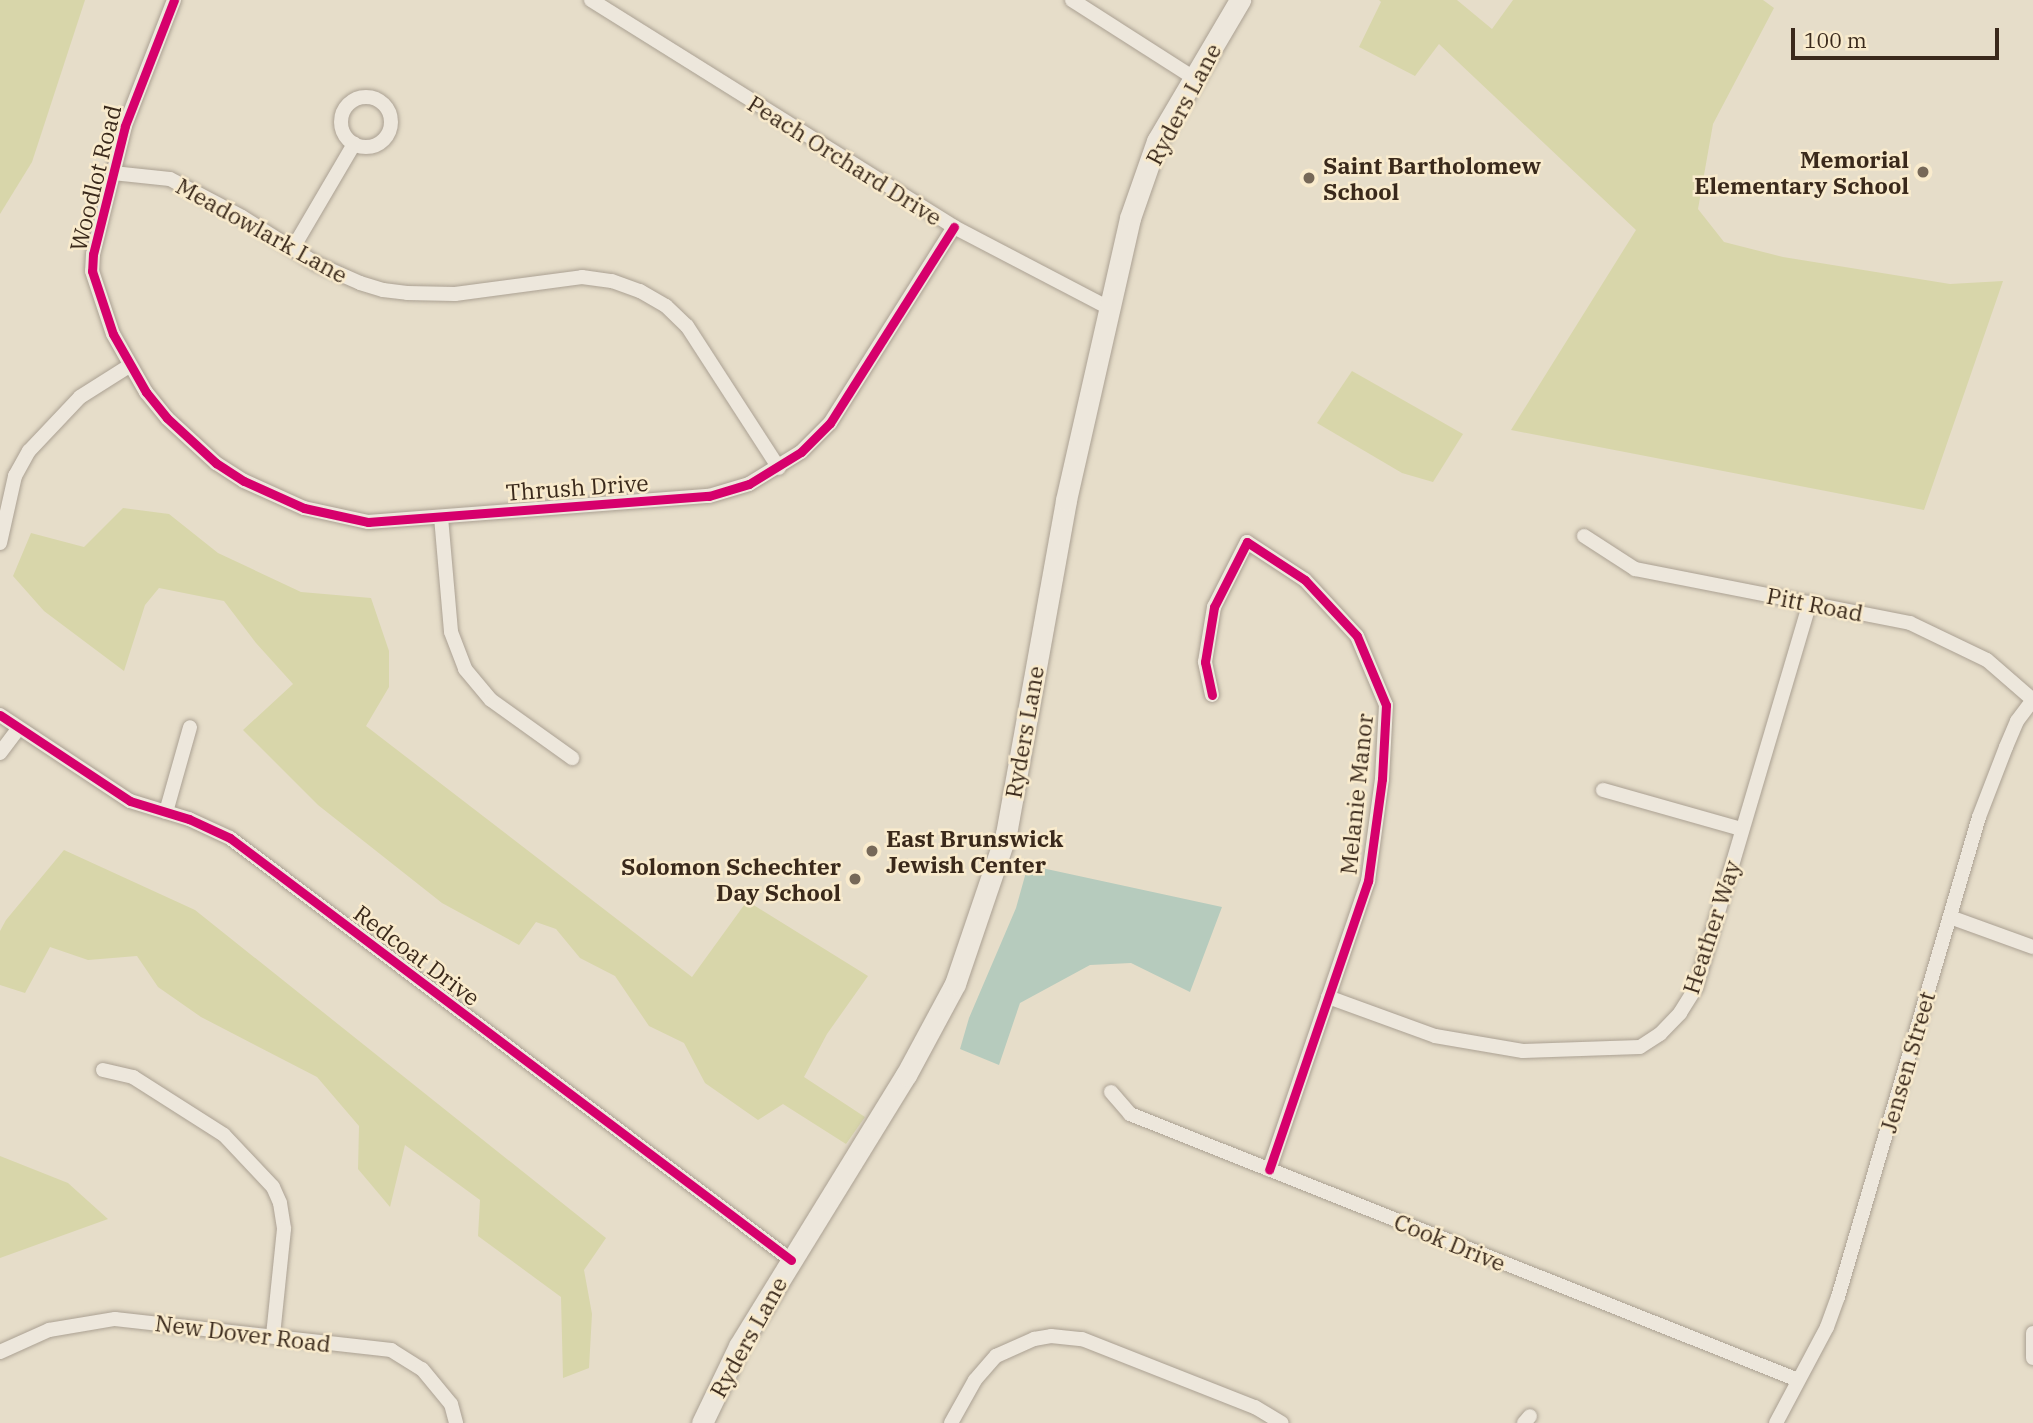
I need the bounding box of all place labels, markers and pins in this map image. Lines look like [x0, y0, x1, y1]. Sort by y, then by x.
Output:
place label: Memorial Elementary School [1694, 145, 1909, 199]
place label: Saint Bartholomew School [1323, 151, 1541, 205]
marker: Memorial Elementary School [1915, 164, 1931, 180]
marker: Saint Bartholomew School [1301, 170, 1317, 186]
place label: East Brunswick Jewish Center [886, 824, 1063, 878]
marker: East Brunswick Jewish Center [864, 843, 880, 859]
place label: Solomon Schechter Day School [621, 852, 841, 906]
marker: Solomon Schechter Day School [847, 871, 863, 887]

